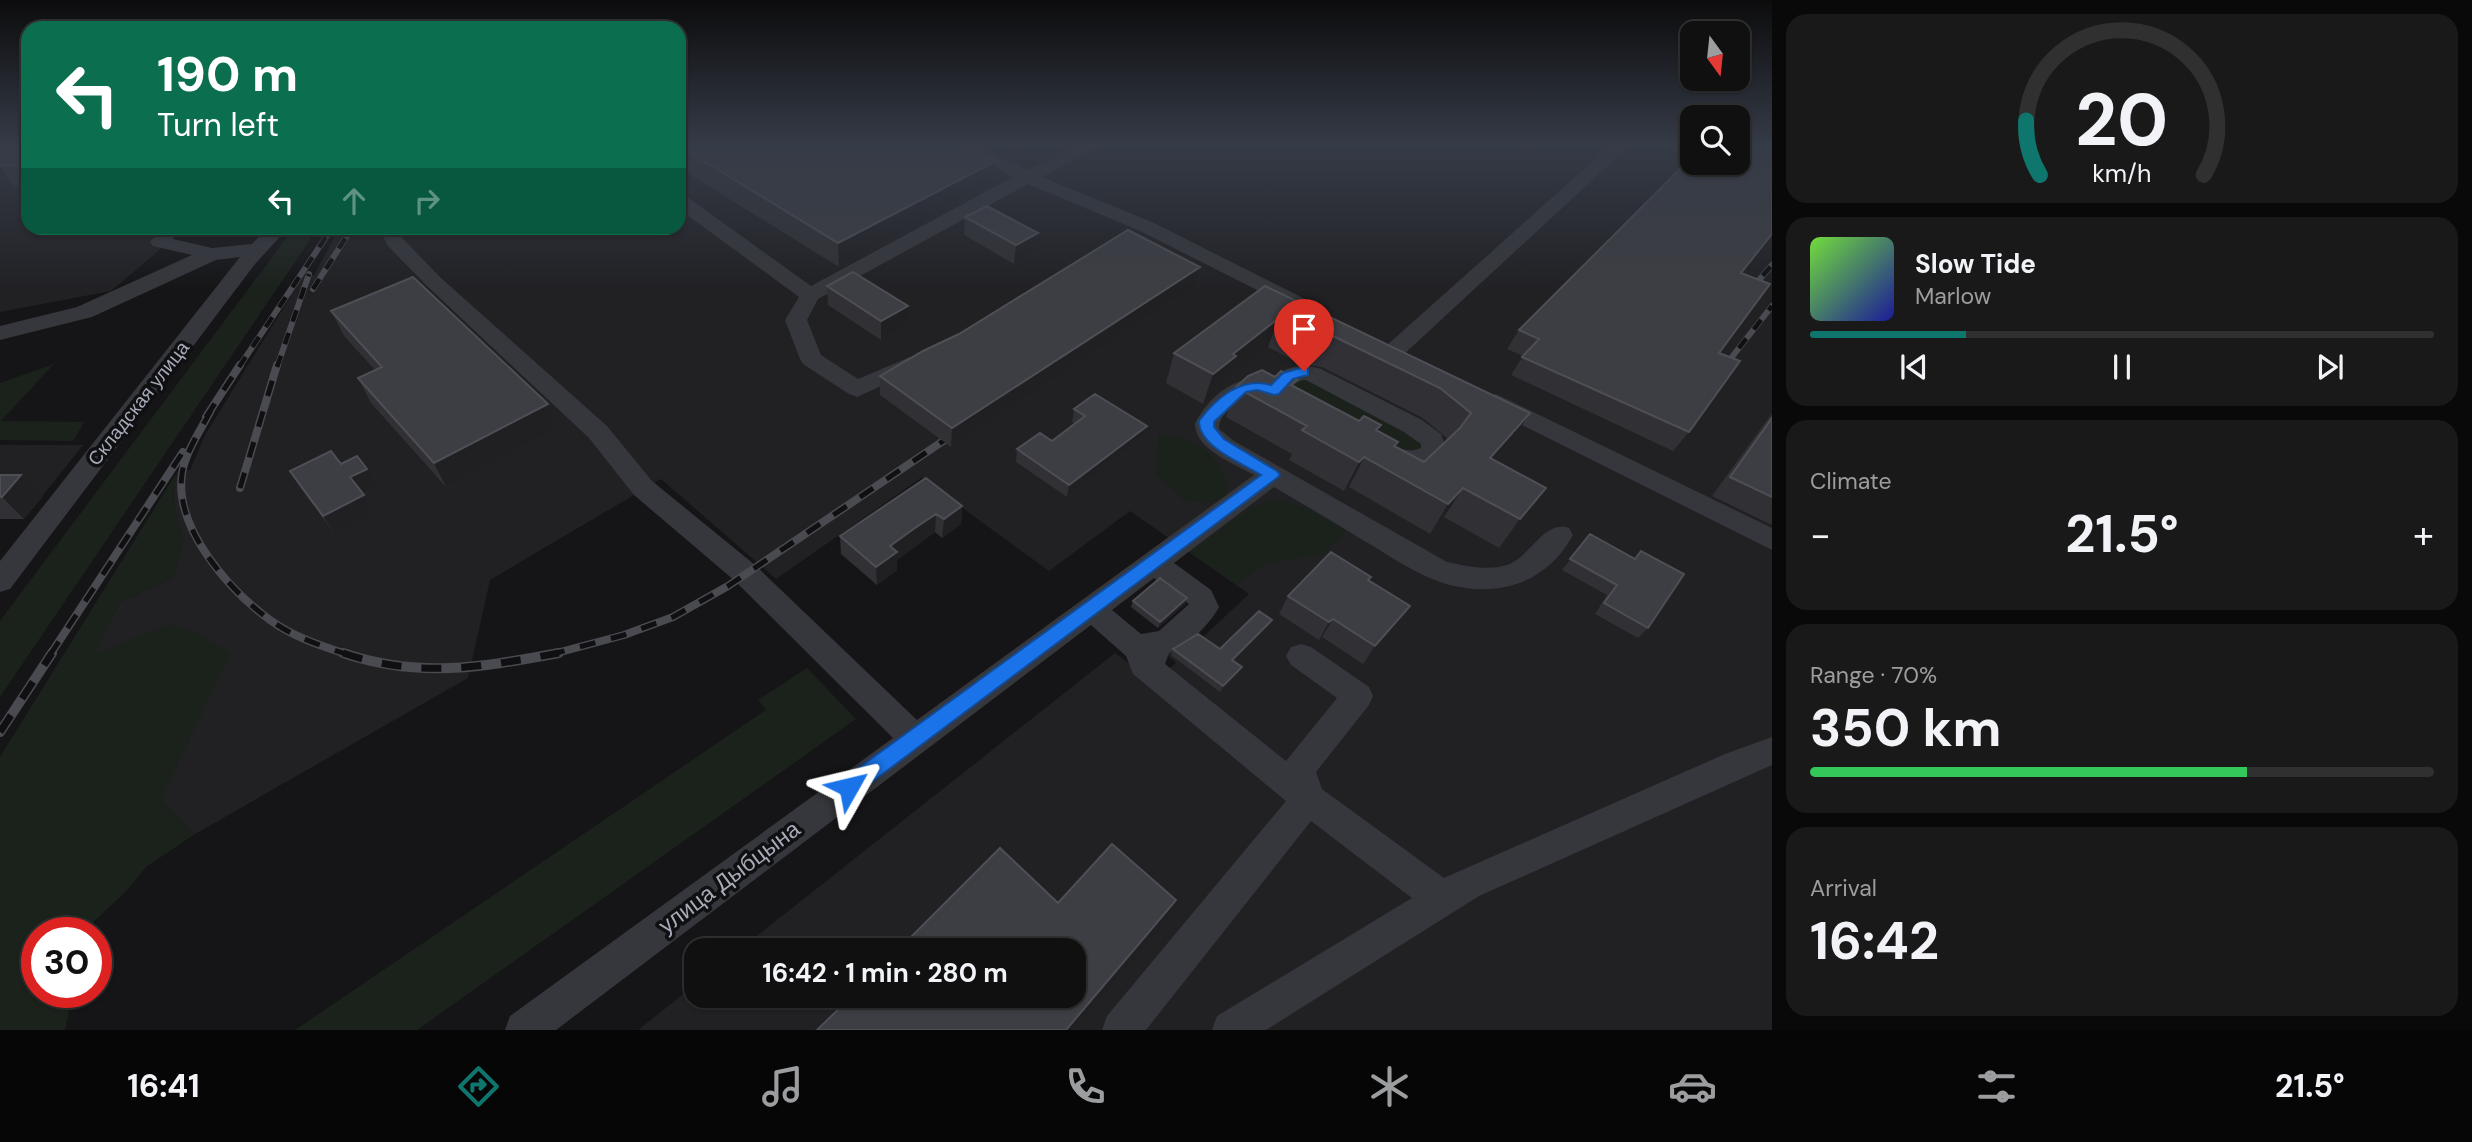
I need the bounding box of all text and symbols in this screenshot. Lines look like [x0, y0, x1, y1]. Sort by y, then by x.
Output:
north arrow [1680, 21, 1750, 91]
map controls [1680, 21, 1750, 175]
text: 190 m [157, 42, 298, 106]
icon: left [42, 49, 133, 140]
text: 20 [2076, 73, 2168, 168]
text: Turn left [157, 104, 279, 146]
button: search [1680, 105, 1750, 175]
text: km/h [2092, 156, 2152, 189]
icon: left [262, 182, 300, 220]
icon: ahead [335, 182, 373, 220]
icon: right [408, 182, 446, 220]
text: Slow Tide [1915, 247, 2036, 281]
text: Marlow [1915, 281, 1991, 311]
pin [1274, 299, 1334, 371]
icon: arrive [1285, 310, 1323, 348]
street label: Складская улица [82, 336, 195, 471]
icon: previous [1895, 348, 1933, 386]
icon: pause [2103, 348, 2141, 386]
icon: next [2311, 348, 2349, 386]
text: Climate [1810, 466, 1892, 496]
text: 21.5° [2065, 500, 2179, 568]
text: − [1810, 510, 1831, 560]
text: + [2413, 510, 2434, 560]
text: Range · 70% [1810, 660, 1937, 690]
text: 350 km [1810, 694, 2002, 762]
position arrow [812, 750, 886, 824]
street label: улица Дыбцына [652, 814, 806, 940]
text: Arrival [1810, 873, 1877, 903]
text: 16:42 [1810, 907, 1939, 975]
speed limit sign: 30 [21, 917, 112, 1008]
text: 16:42 · 1 min · 280 m [762, 956, 1008, 990]
icon: directions [454, 1062, 503, 1111]
icon: music [758, 1062, 807, 1111]
icon: phone [1061, 1062, 1110, 1111]
icon: climate [1365, 1062, 1414, 1111]
icon: car [1668, 1062, 1717, 1111]
icon: filters [1972, 1062, 2021, 1111]
text: 16:41 [127, 1065, 200, 1107]
text: 21.5° [2275, 1065, 2345, 1107]

